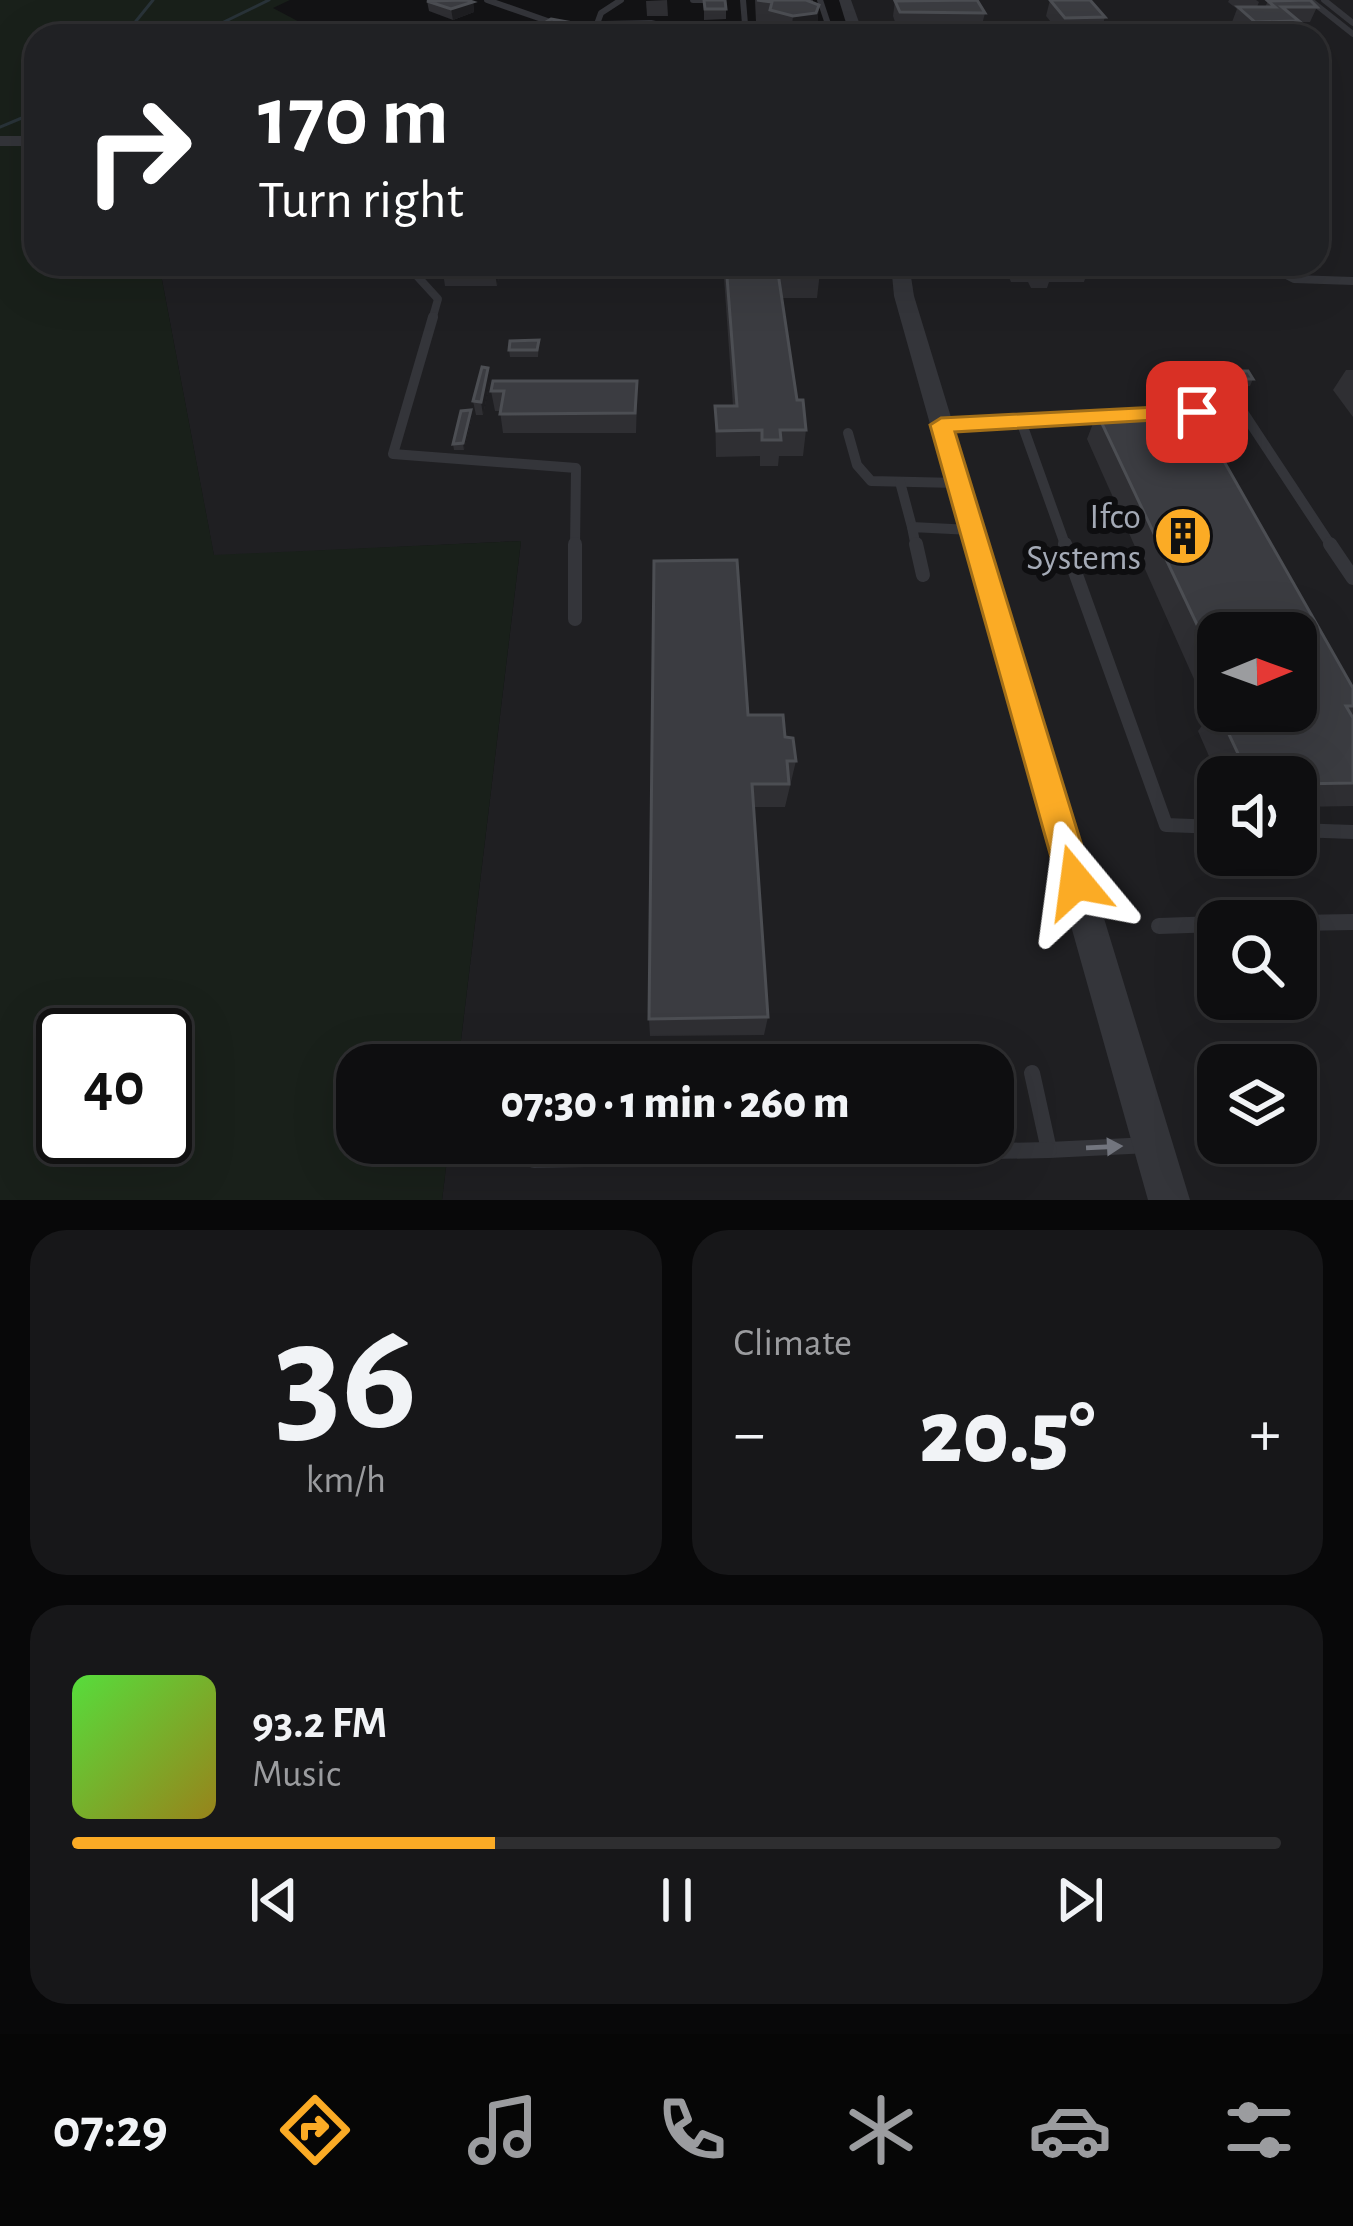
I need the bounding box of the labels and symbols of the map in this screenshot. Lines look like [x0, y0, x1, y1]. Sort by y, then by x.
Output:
pin [1146, 361, 1248, 463]
place label: Ifco Systems [1026, 499, 1141, 576]
building icon: Ifco Systems [1152, 505, 1214, 567]
north arrow [1197, 612, 1317, 732]
position arrow [1013, 819, 1139, 945]
speed limit sign: 40 [36, 1008, 192, 1164]
one-way arrow [1086, 1137, 1124, 1156]

